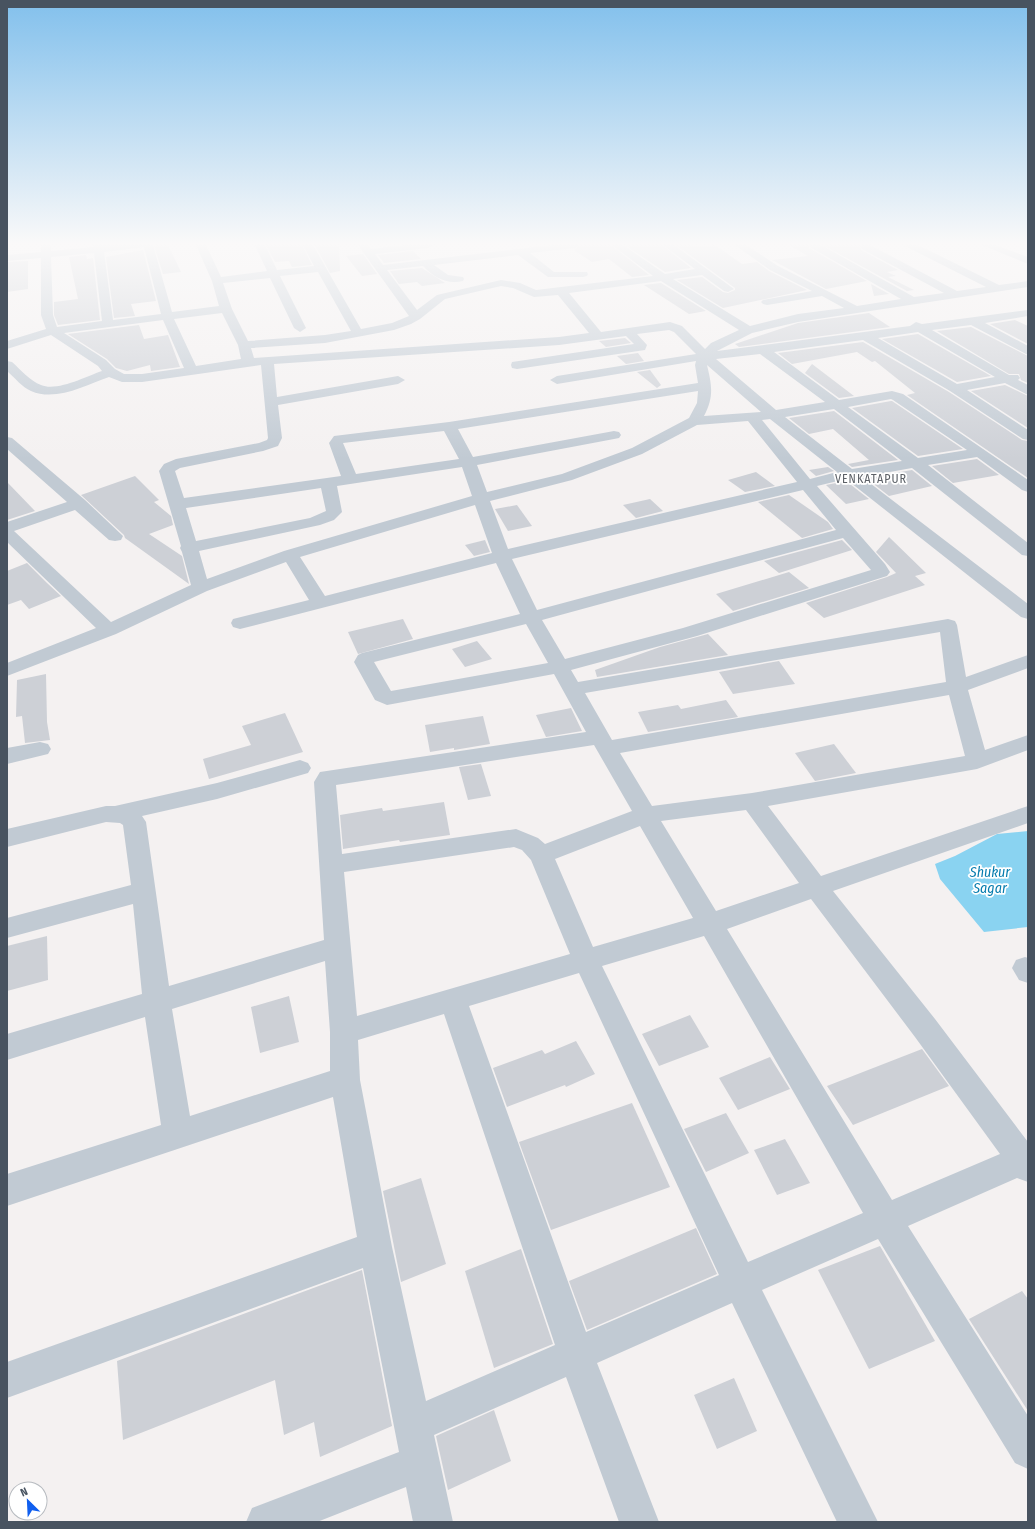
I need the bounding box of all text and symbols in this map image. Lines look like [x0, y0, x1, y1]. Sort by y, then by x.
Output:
district label: VENKATAPUR [835, 472, 907, 486]
water label: Shukur Sagar [969, 864, 1011, 897]
north arrow [8, 1481, 48, 1521]
text: N [18, 1485, 30, 1500]

